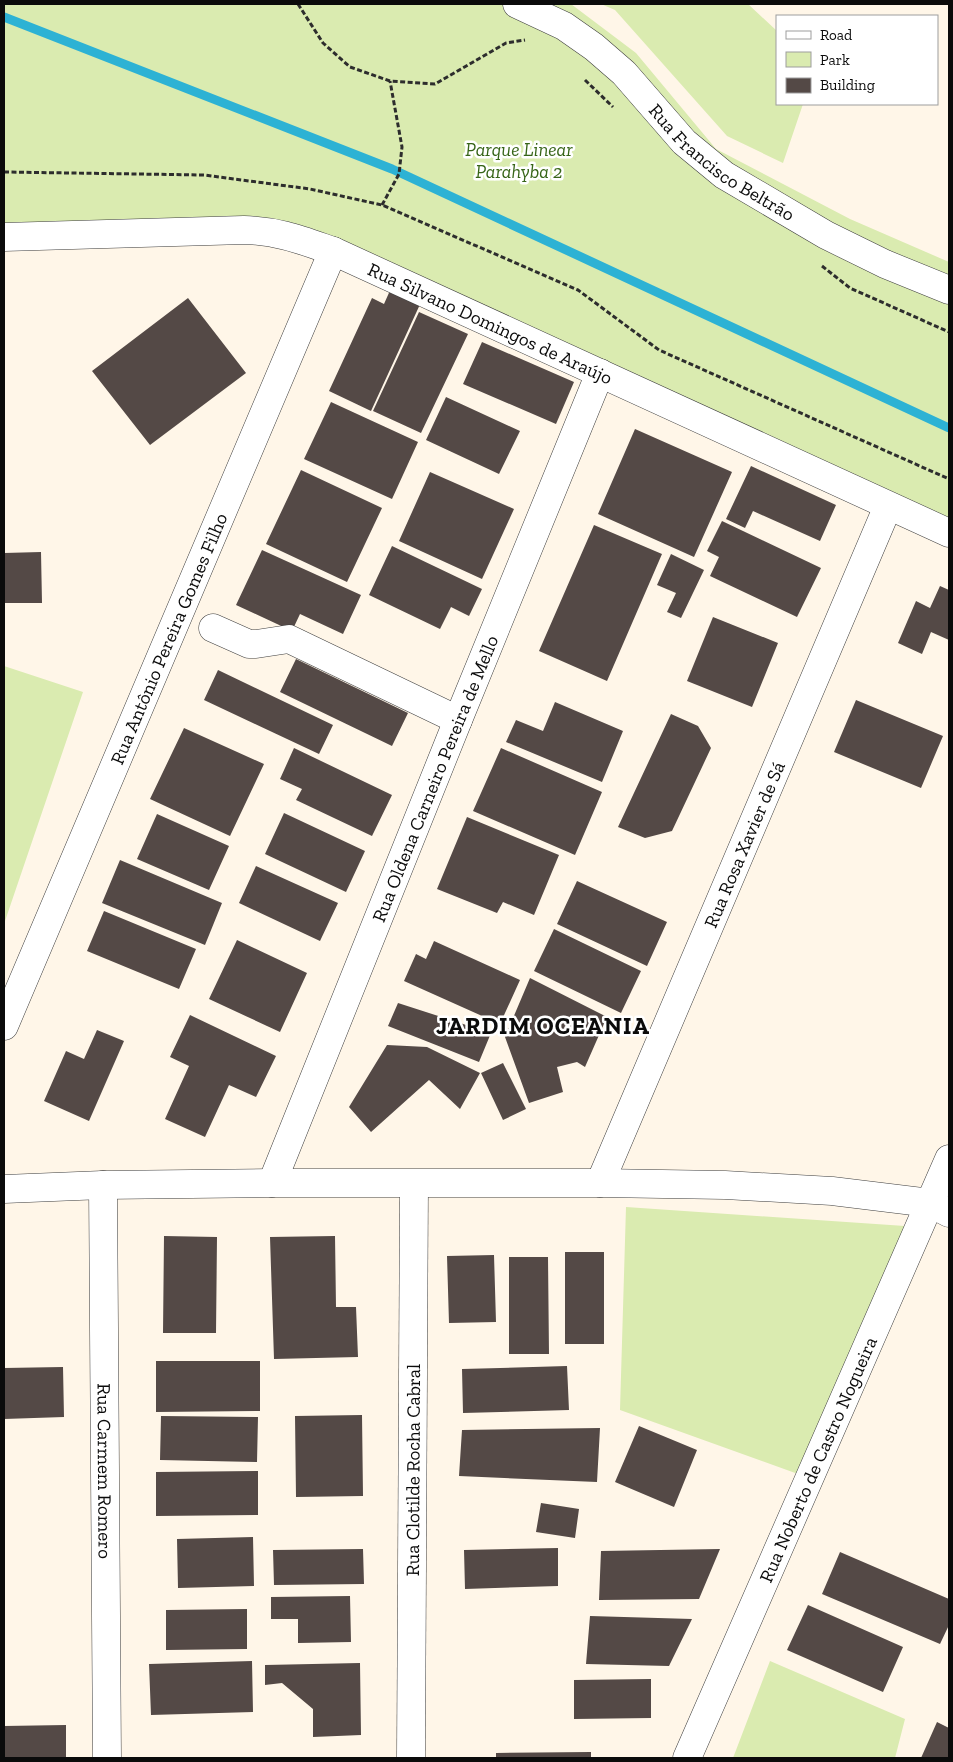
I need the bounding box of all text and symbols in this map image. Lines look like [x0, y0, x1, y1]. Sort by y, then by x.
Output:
legend [776, 15, 938, 105]
text: Road [820, 26, 853, 44]
text: Park [820, 51, 850, 69]
text: Building [820, 76, 875, 94]
street label: Rua Francisco Beltrão [644, 99, 799, 226]
park label: Parque Linear Parahyba 2 [465, 138, 573, 183]
street label: Rua Silvano Domingos de Araújo [364, 257, 616, 389]
street label: Rua Antônio Pereira Gomes Filho [105, 509, 232, 768]
street label: Rua Oldena Carneiro Pereira de Mello [367, 632, 503, 925]
street label: Rua Rosa Xavier de Sá [699, 758, 790, 931]
district label: JARDIM OCEANIA [436, 1011, 650, 1040]
street label: Rua Noberto de Castro Nogueira [754, 1333, 881, 1586]
street label: Rua Clotilde Rocha Cabral [400, 1364, 425, 1576]
street label: Rua Carmem Romero [93, 1383, 117, 1559]

